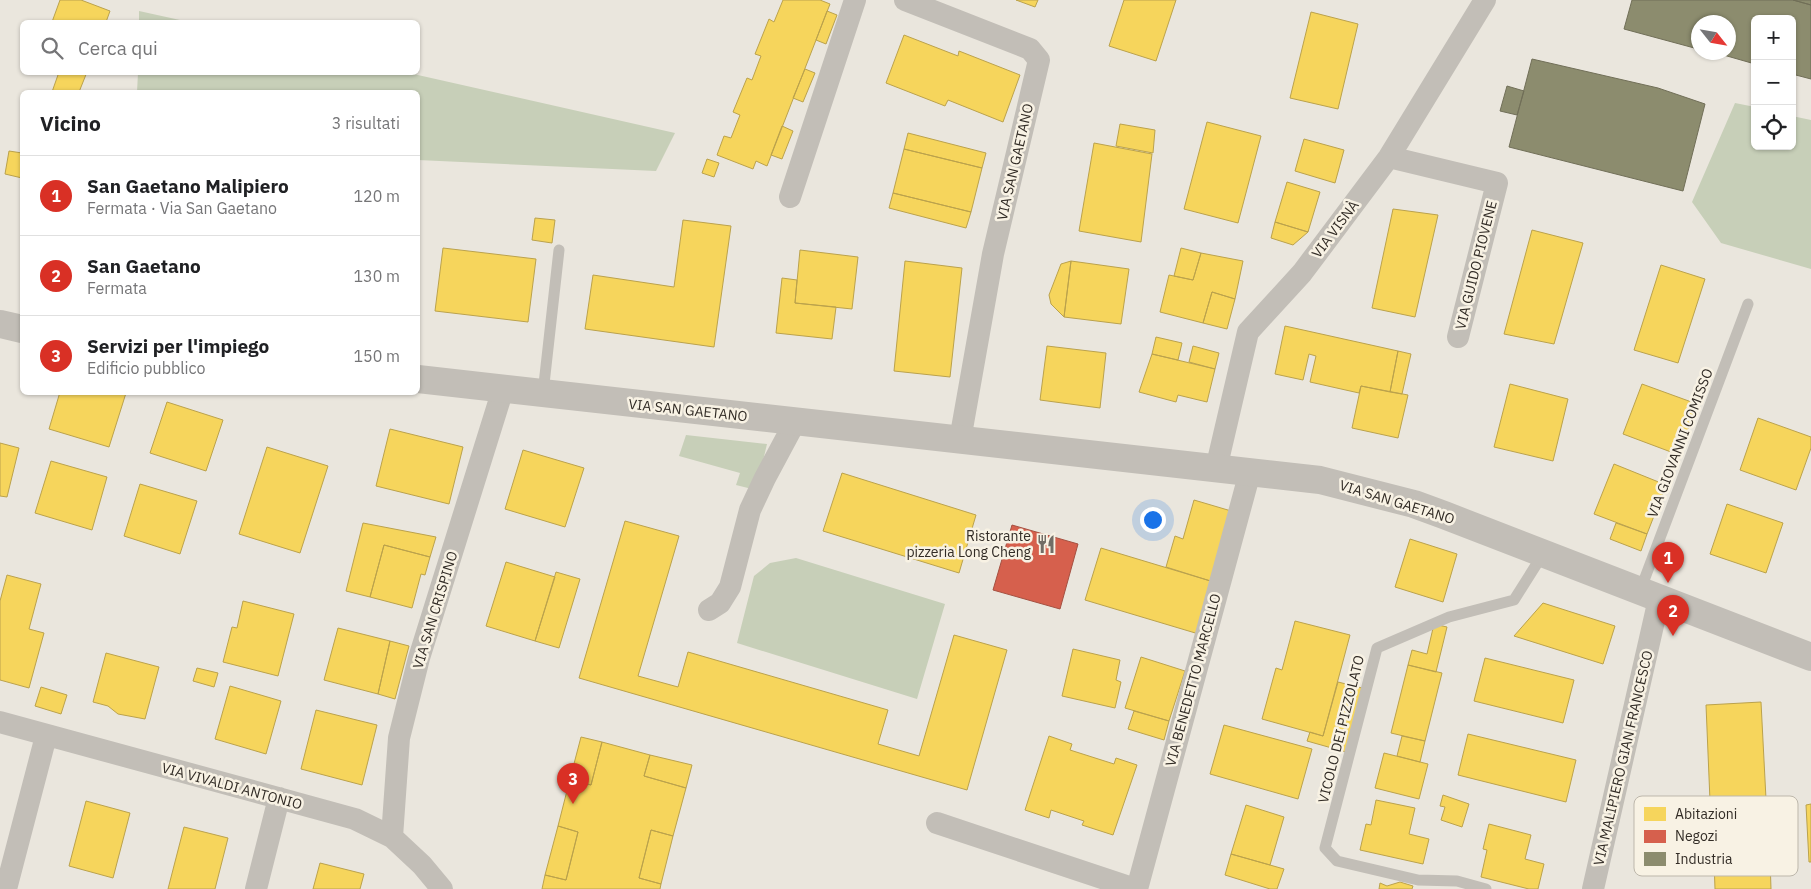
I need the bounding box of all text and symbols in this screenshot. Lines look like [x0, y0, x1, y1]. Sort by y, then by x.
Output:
north arrow [1691, 15, 1736, 60]
map controls [1751, 15, 1796, 150]
button: + [1751, 15, 1796, 60]
search box [20, 20, 420, 75]
icon: search [38, 34, 66, 62]
text: Cerca qui [78, 36, 158, 60]
button: − [1751, 60, 1796, 105]
street label: VIA SAN GAETANO [993, 102, 1037, 222]
button: locate [1751, 105, 1796, 150]
text: Vicino [40, 109, 101, 137]
text: 3 risultati [332, 113, 400, 133]
text: San Gaetano Malipiero [87, 174, 289, 198]
text: 1 [51, 186, 61, 206]
text: 120 m [353, 186, 400, 206]
street label: VIA VISNÀ [1307, 196, 1363, 261]
text: Fermata · Via San Gaetano [87, 198, 277, 218]
street label: VIA GUIDO PIOVENE [1451, 199, 1501, 331]
text: San Gaetano [87, 254, 201, 278]
text: 2 [51, 266, 61, 286]
text: 130 m [353, 266, 400, 286]
text: Fermata [87, 278, 147, 298]
text: Servizi per l'impiego [87, 334, 269, 358]
text: 3 [51, 346, 61, 366]
text: 150 m [353, 346, 400, 366]
text: Edificio pubblico [87, 358, 206, 378]
street label: VIA GIOVANNI COMISSO [1643, 366, 1717, 520]
street label: VIA SAN GAETANO [628, 395, 748, 425]
street label: VIA SAN GAETANO [1337, 476, 1457, 528]
your location [1140, 507, 1166, 533]
place label: Ristorante pizzeria Long Cheng [906, 527, 1032, 561]
restaurant icon: Ristorante pizzeria Long Cheng [1035, 533, 1057, 555]
pin: 1 [1652, 542, 1684, 583]
street label: VIA SAN CRISPINO [409, 549, 461, 671]
street label: VIA BENEDETTO MARCELLO [1161, 592, 1225, 768]
pin: 2 [1657, 595, 1689, 636]
street label: VIA MALIPIERO GIAN FRANCESCO [1589, 649, 1657, 867]
street label: VICOLO DEI PIZZOLATO [1314, 653, 1368, 805]
street label: VIA VIVALDI ANTONIO [160, 759, 304, 813]
pin: 3 [557, 763, 589, 804]
legend [1634, 796, 1798, 876]
text: Abitazioni [1675, 805, 1737, 823]
text: Negozi [1675, 827, 1718, 845]
text: Industria [1675, 850, 1733, 868]

